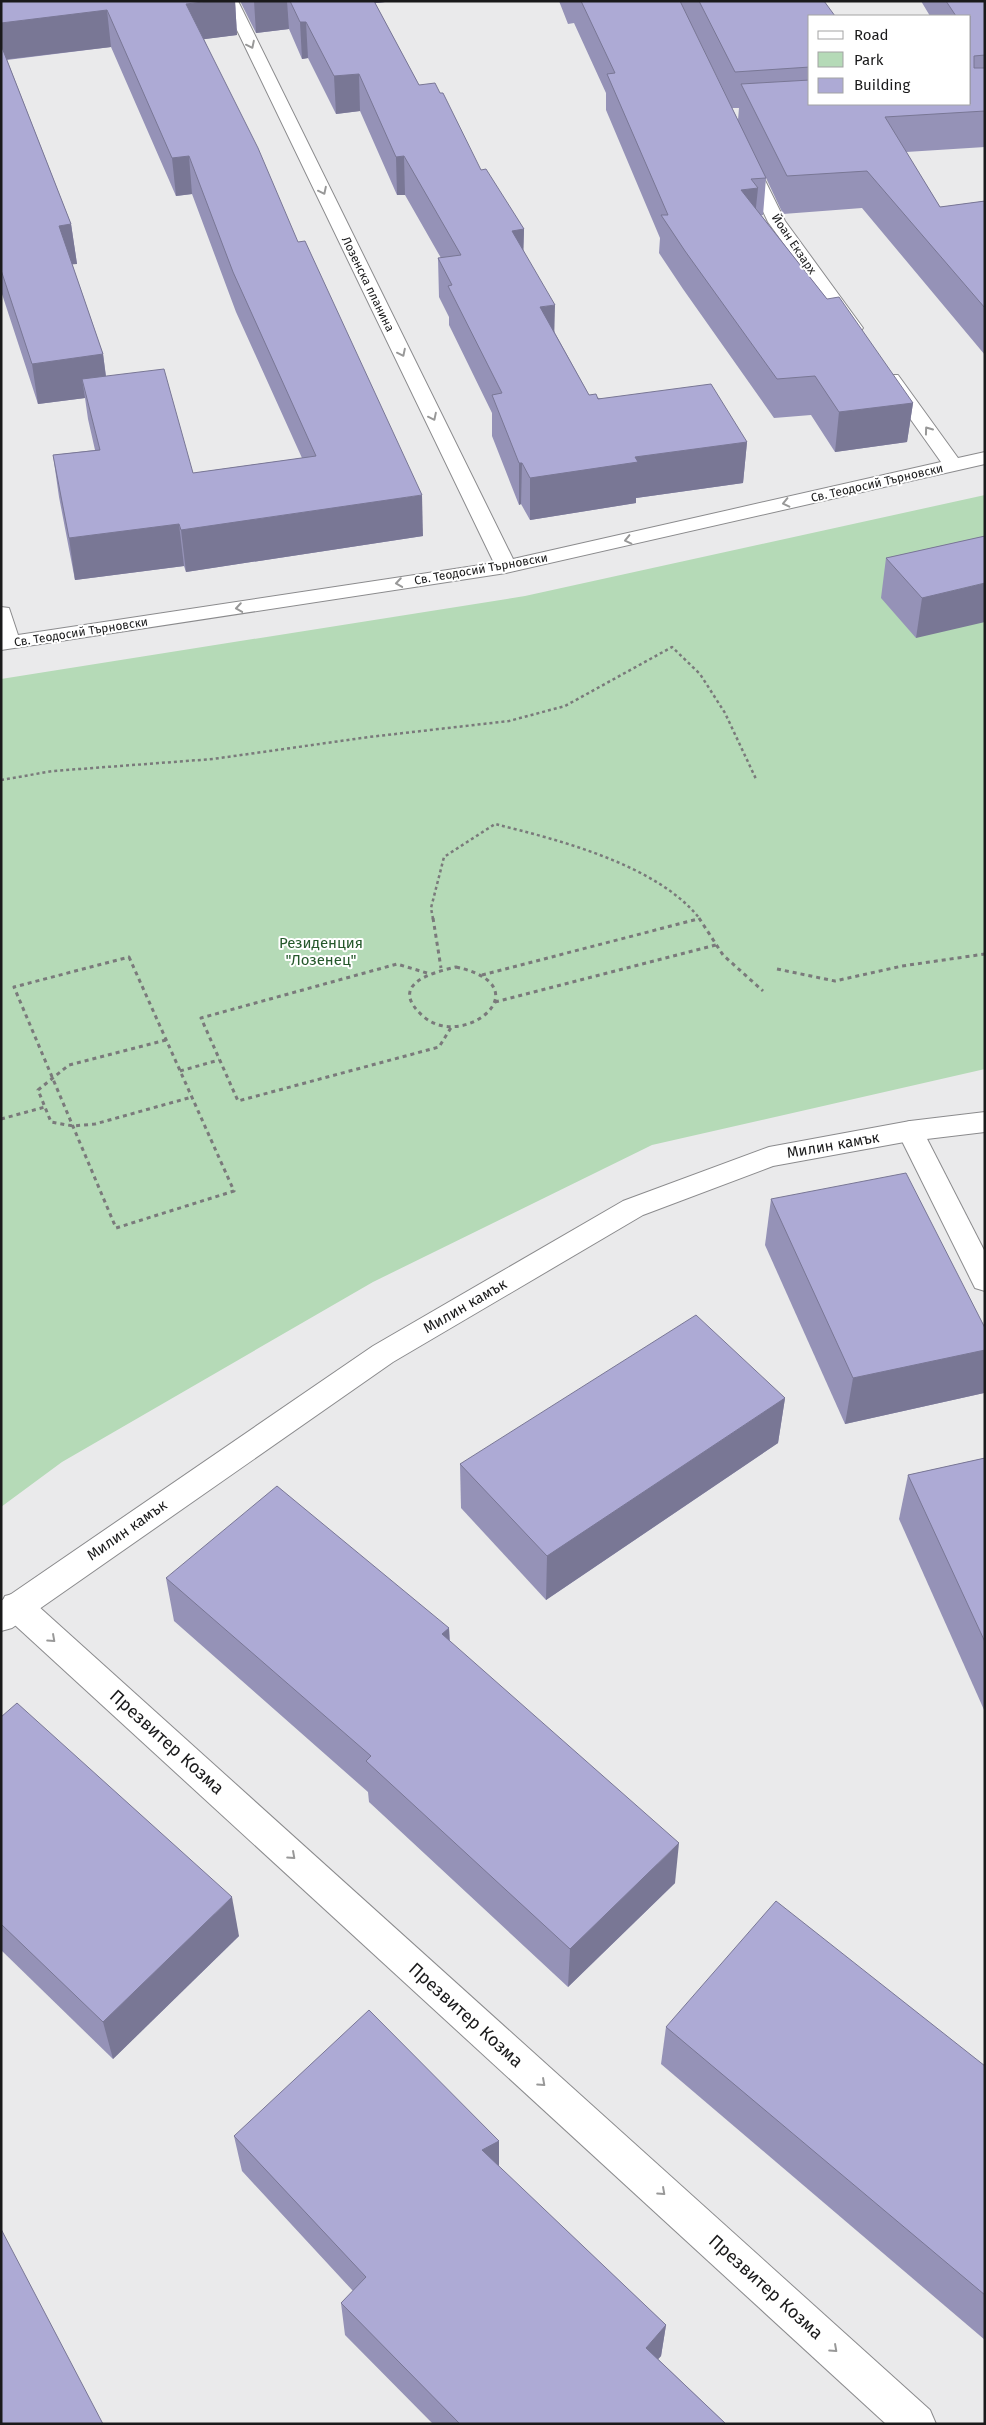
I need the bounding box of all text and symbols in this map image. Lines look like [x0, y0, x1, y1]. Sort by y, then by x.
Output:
legend [808, 15, 971, 105]
text: Road [854, 26, 889, 44]
one-way arrow [245, 40, 255, 49]
text: Park [854, 51, 884, 69]
text: Building [854, 76, 910, 94]
one-way arrow [317, 186, 327, 195]
street label: Йоан Екзарх [769, 211, 820, 277]
street label: Лозенска планина [339, 234, 397, 334]
one-way arrow [396, 348, 406, 357]
one-way arrow [427, 412, 437, 421]
one-way arrow [925, 427, 934, 436]
street label: Св. Теодосий Търновски [810, 461, 944, 505]
one-way arrow [781, 498, 790, 508]
one-way arrow [623, 534, 632, 545]
street label: Св. Теодосий Търновски [413, 550, 549, 588]
one-way arrow [395, 578, 404, 588]
one-way arrow [234, 602, 243, 612]
street label: Св. Теодосий Търновски [13, 615, 149, 649]
park label: Резиденция "Лозенец" [279, 934, 363, 969]
street label: Милин камък [785, 1128, 881, 1162]
street label: Милин камък [420, 1275, 510, 1337]
street label: Милин камък [84, 1496, 171, 1564]
one-way arrow [47, 1633, 56, 1642]
street label: Презвитер Козма [105, 1685, 229, 1799]
one-way arrow [286, 1850, 295, 1859]
street label: Презвитер Козма [404, 1958, 528, 2072]
one-way arrow [536, 2077, 545, 2086]
one-way arrow [656, 2187, 665, 2196]
street label: Презвитер Козма [704, 2230, 828, 2344]
one-way arrow [828, 2343, 837, 2352]

